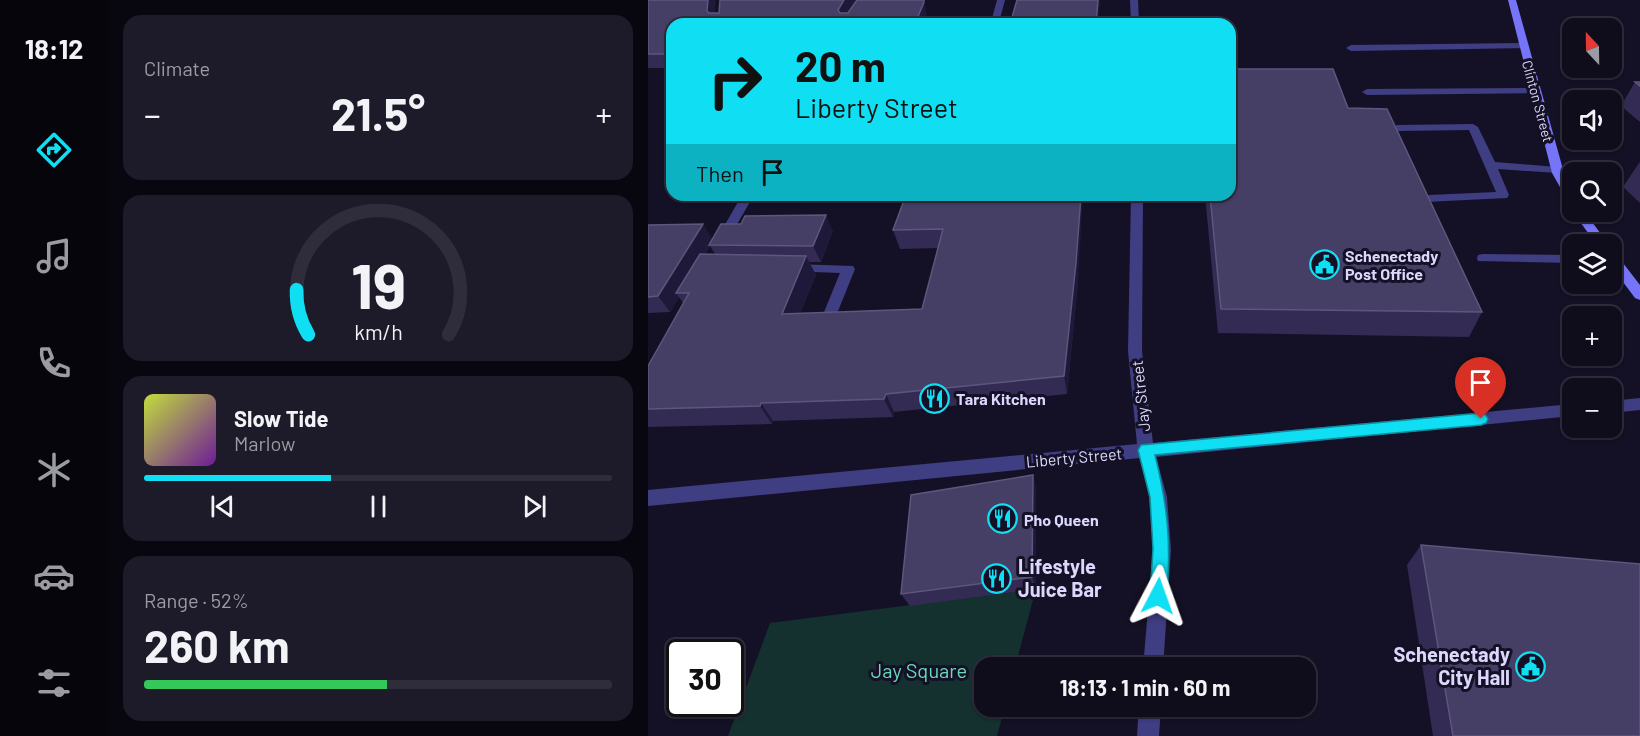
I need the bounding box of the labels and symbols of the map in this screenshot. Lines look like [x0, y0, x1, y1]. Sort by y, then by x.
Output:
north arrow [1562, 18, 1622, 78]
street label: Clinton Street [1519, 58, 1557, 144]
place label: Schenectady Post Office [1345, 246, 1438, 283]
public building icon: Schenectady Post Office [1308, 248, 1340, 280]
pin [1455, 357, 1506, 419]
street label: Jay Street [1127, 359, 1153, 433]
restaurant icon: Tara Kitchen [919, 382, 951, 414]
place label: Tara Kitchen [956, 389, 1046, 408]
street label: Liberty Street [1025, 443, 1123, 471]
restaurant icon: Pho Queen [987, 503, 1019, 535]
place label: Pho Queen [1024, 510, 1099, 529]
place label: Lifestyle Juice Bar [1018, 554, 1102, 601]
restaurant icon: Lifestyle Juice Bar [981, 562, 1013, 594]
position arrow [1126, 564, 1190, 628]
speed limit sign: 30 [666, 639, 744, 717]
place label: Schenectady City Hall [1393, 642, 1510, 689]
public building icon: Schenectady City Hall [1515, 650, 1547, 682]
park label: Jay Square [871, 658, 967, 682]

